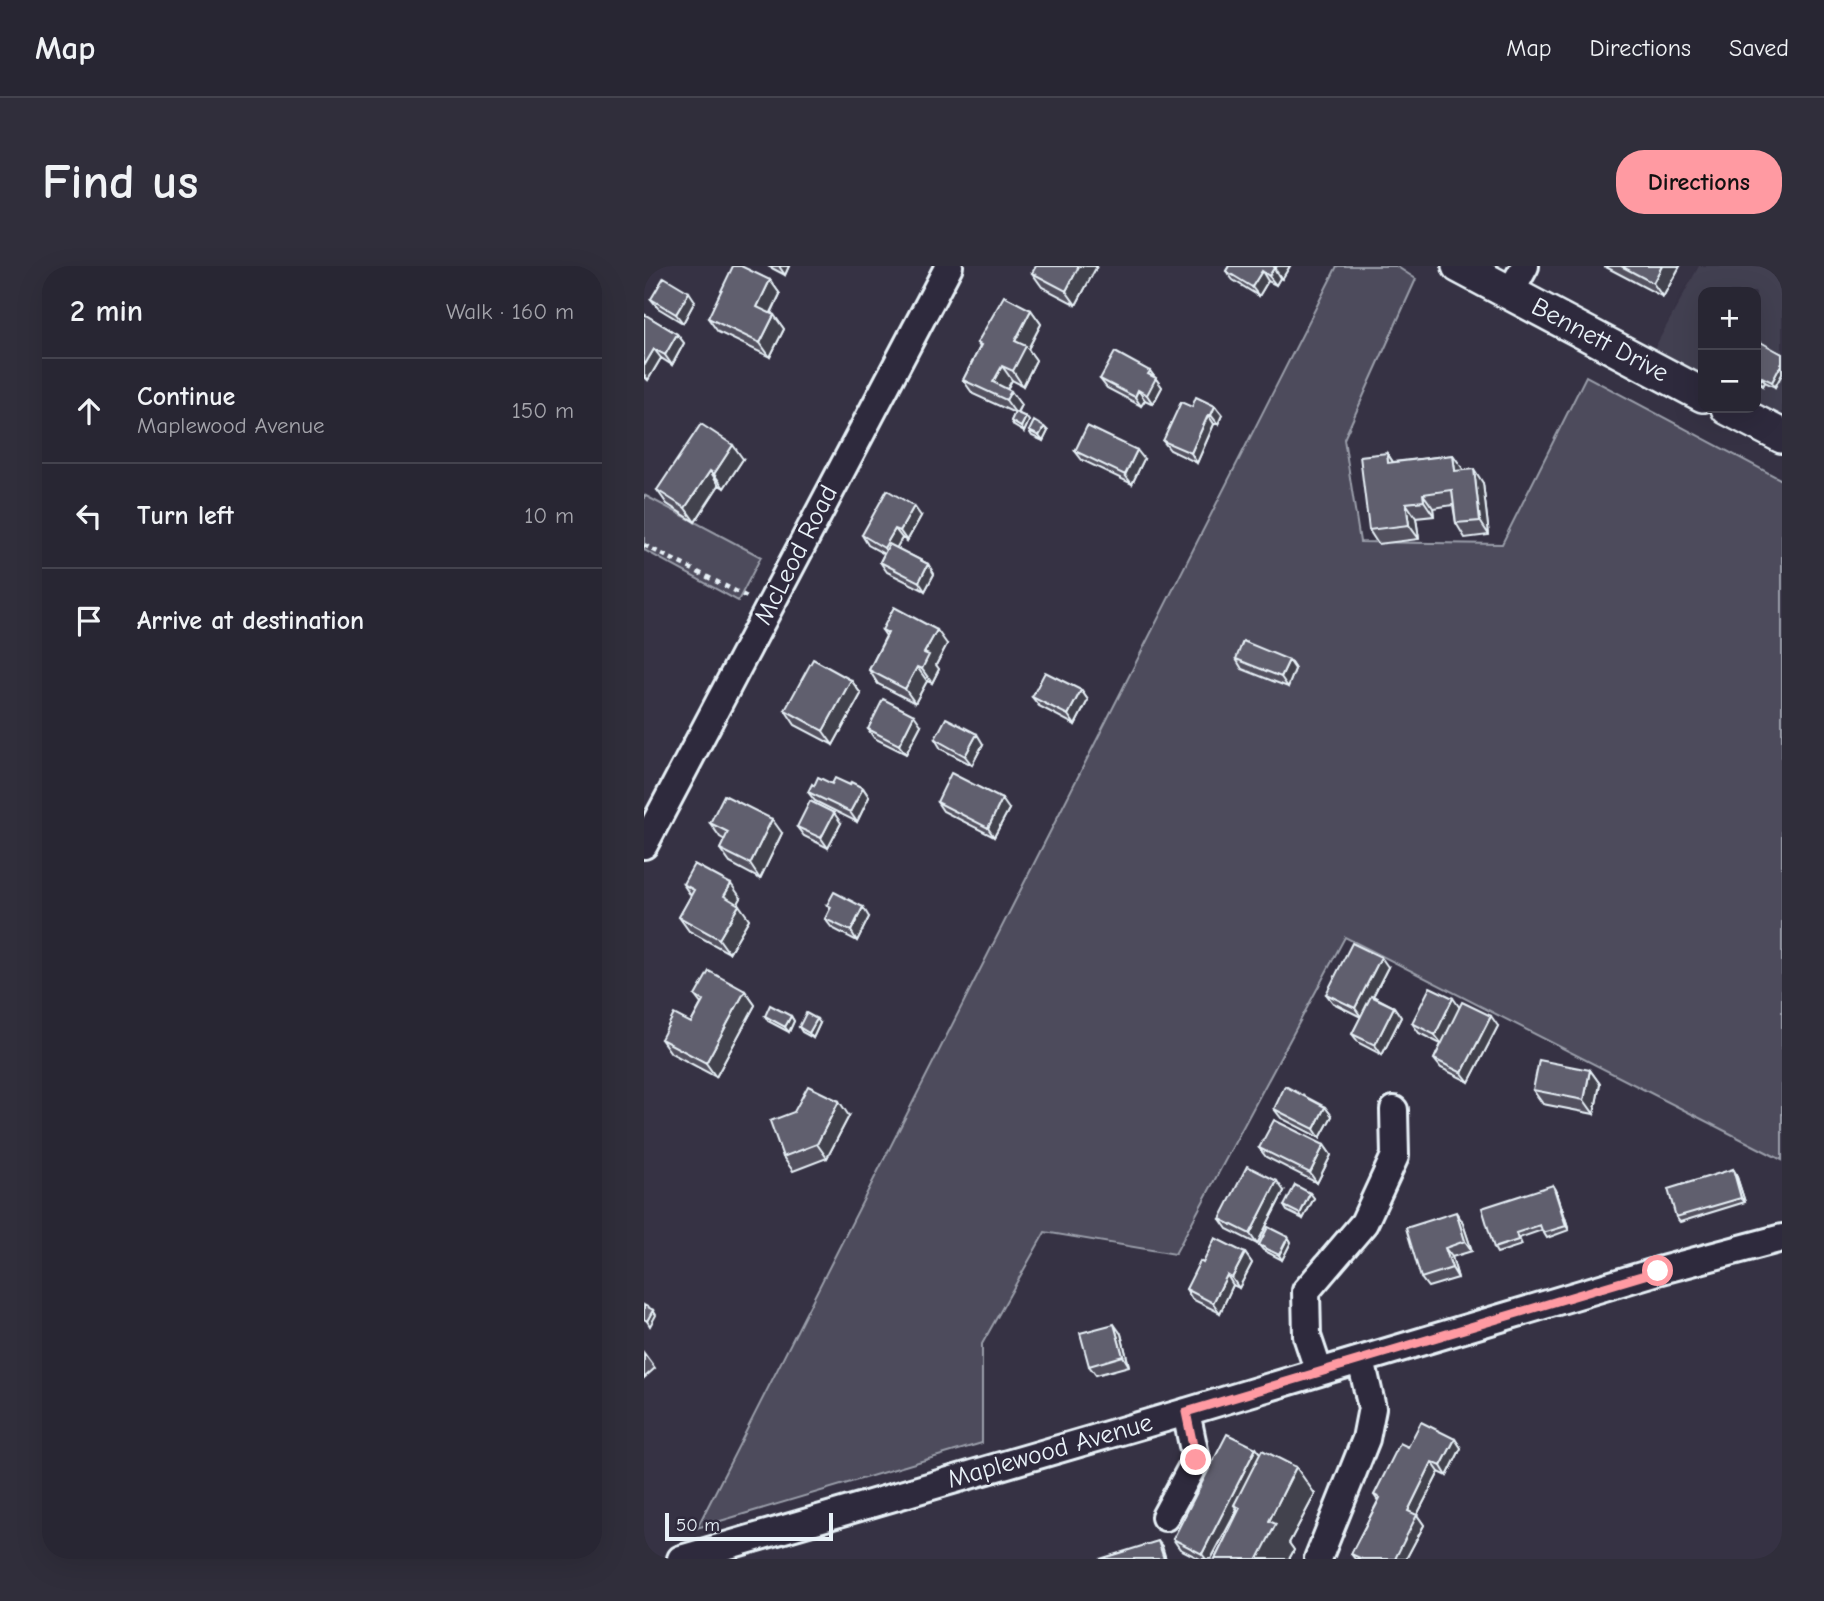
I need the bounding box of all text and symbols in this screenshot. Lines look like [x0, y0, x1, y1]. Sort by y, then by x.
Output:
text: Map [35, 29, 96, 67]
text: Map [1506, 34, 1552, 62]
text: Directions [1590, 34, 1691, 62]
text: Saved [1729, 34, 1789, 62]
button: Directions [1616, 150, 1782, 214]
text: Find us [42, 154, 198, 210]
map controls [1698, 287, 1761, 413]
button: + [1698, 287, 1761, 350]
street label: Bennett Drive [1527, 291, 1673, 389]
text: 2 min [70, 294, 143, 329]
text: Walk · 160 m [446, 298, 574, 325]
button: − [1698, 350, 1761, 413]
text: Continue [137, 382, 235, 412]
icon: ahead [70, 392, 108, 430]
text: 150 m [512, 397, 574, 424]
text: Maplewood Avenue [137, 412, 325, 439]
street label: McLeod Road [748, 480, 844, 630]
icon: left [70, 497, 108, 535]
text: Turn left [137, 501, 234, 531]
text: 10 m [524, 502, 574, 529]
icon: arrive [70, 602, 108, 640]
text: Arrive at destination [137, 606, 364, 636]
route start [1642, 1255, 1673, 1286]
street label: Maplewood Avenue [944, 1407, 1156, 1495]
route end [1180, 1444, 1211, 1475]
scale bar [665, 1510, 833, 1542]
text: 50 m [676, 1514, 720, 1536]

